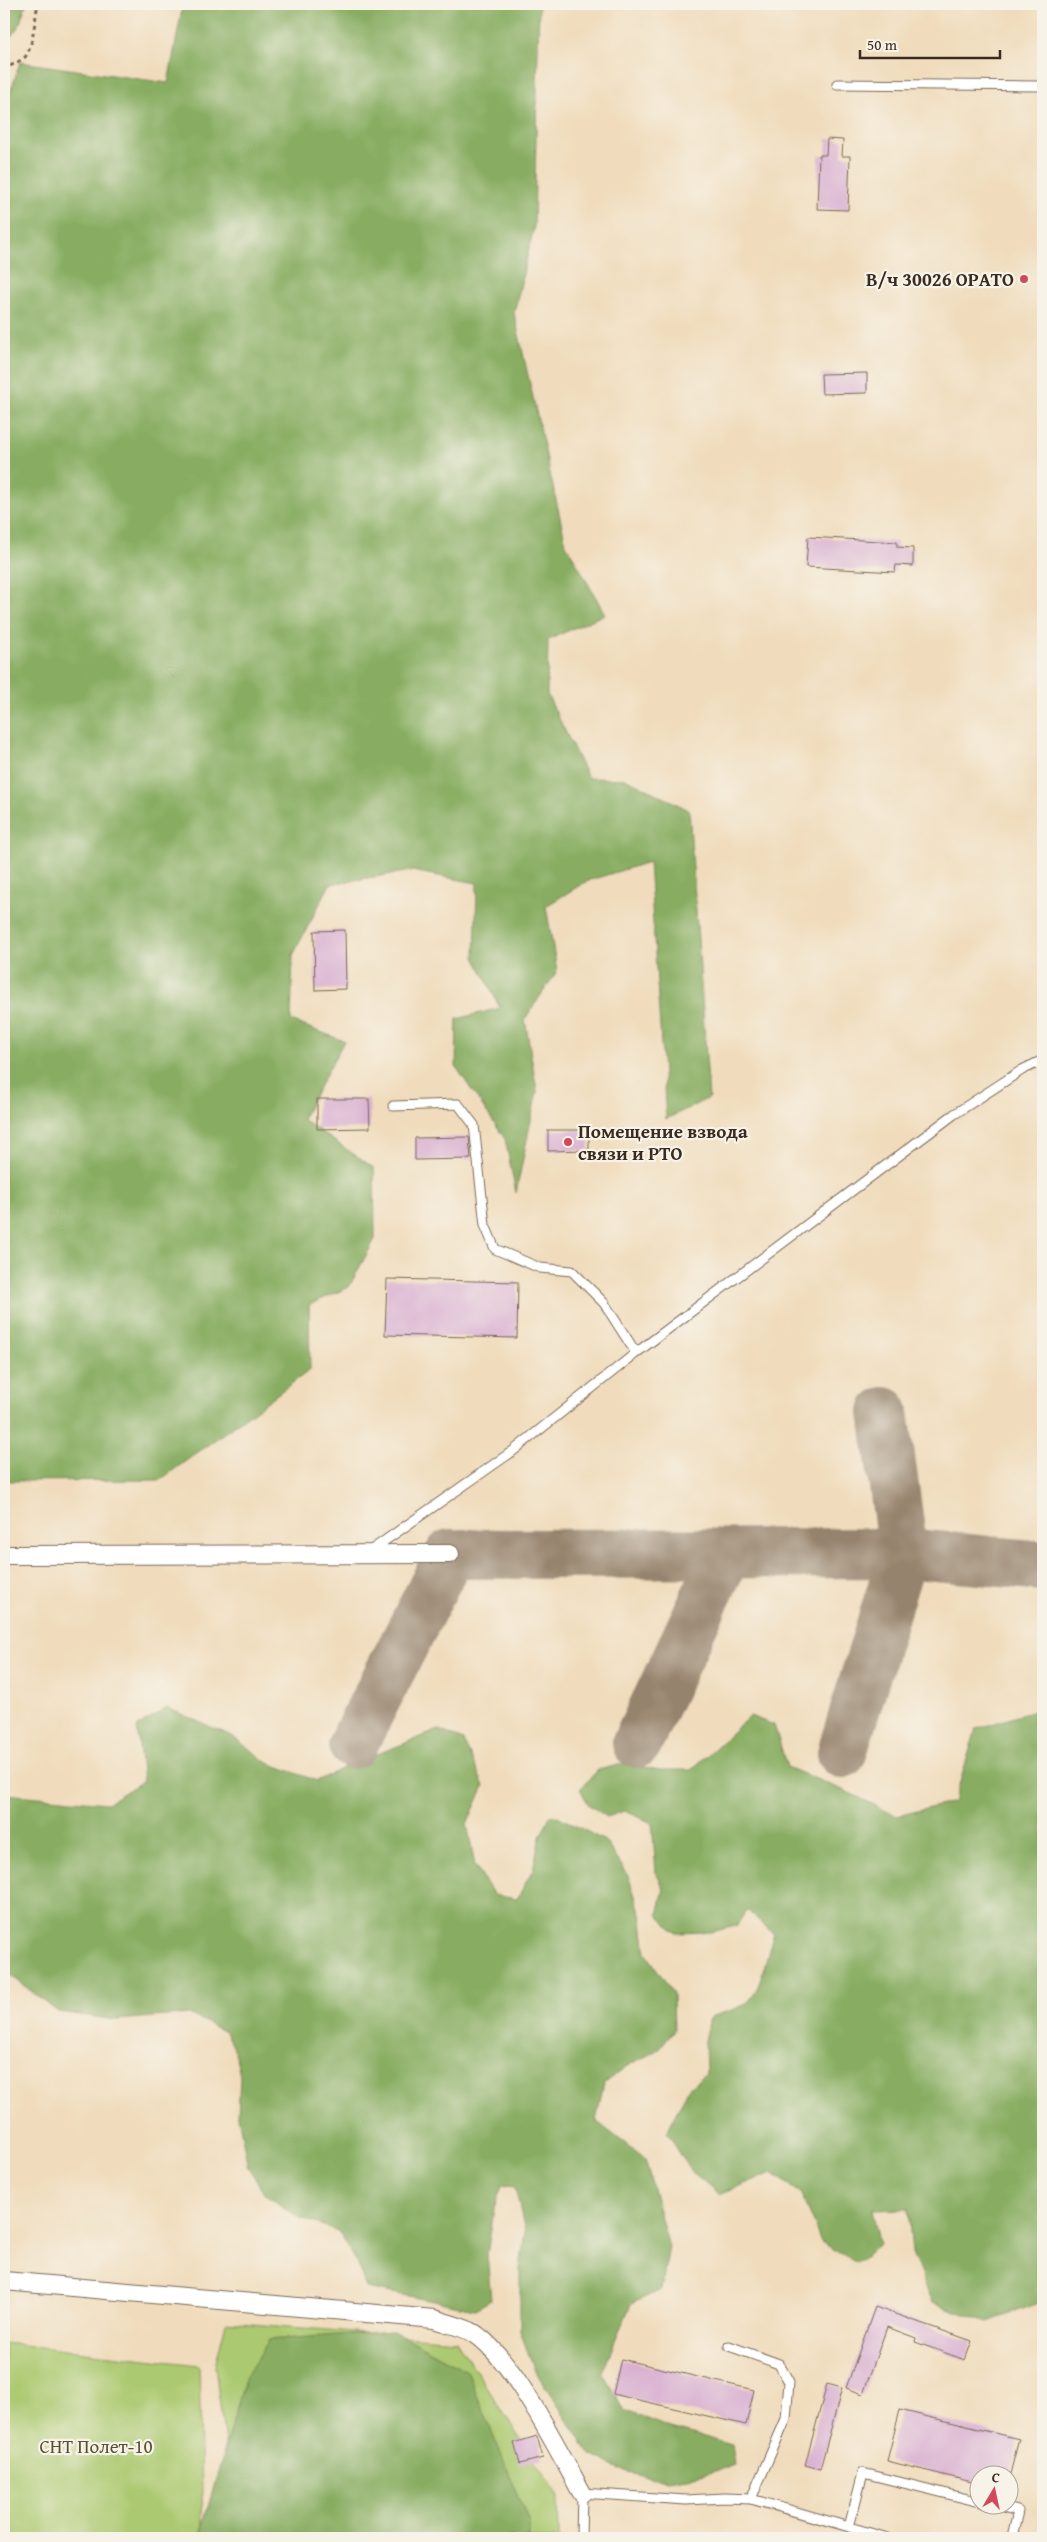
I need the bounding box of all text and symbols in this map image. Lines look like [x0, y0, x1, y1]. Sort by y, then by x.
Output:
scale bar [860, 28, 1000, 60]
text: 50 m [867, 34, 898, 55]
place label: В/ч 30026 ОРАТО [866, 265, 1014, 293]
marker: В/ч 30026 ОРАТО [1018, 273, 1030, 285]
place label: Помещение взвода связи и РТО [578, 1117, 748, 1167]
marker: Помещение взвода связи и РТО [562, 1136, 574, 1148]
park label: СНТ Полет-10 [39, 2432, 153, 2460]
north arrow [970, 2464, 1020, 2514]
text: С [991, 2467, 1002, 2488]

